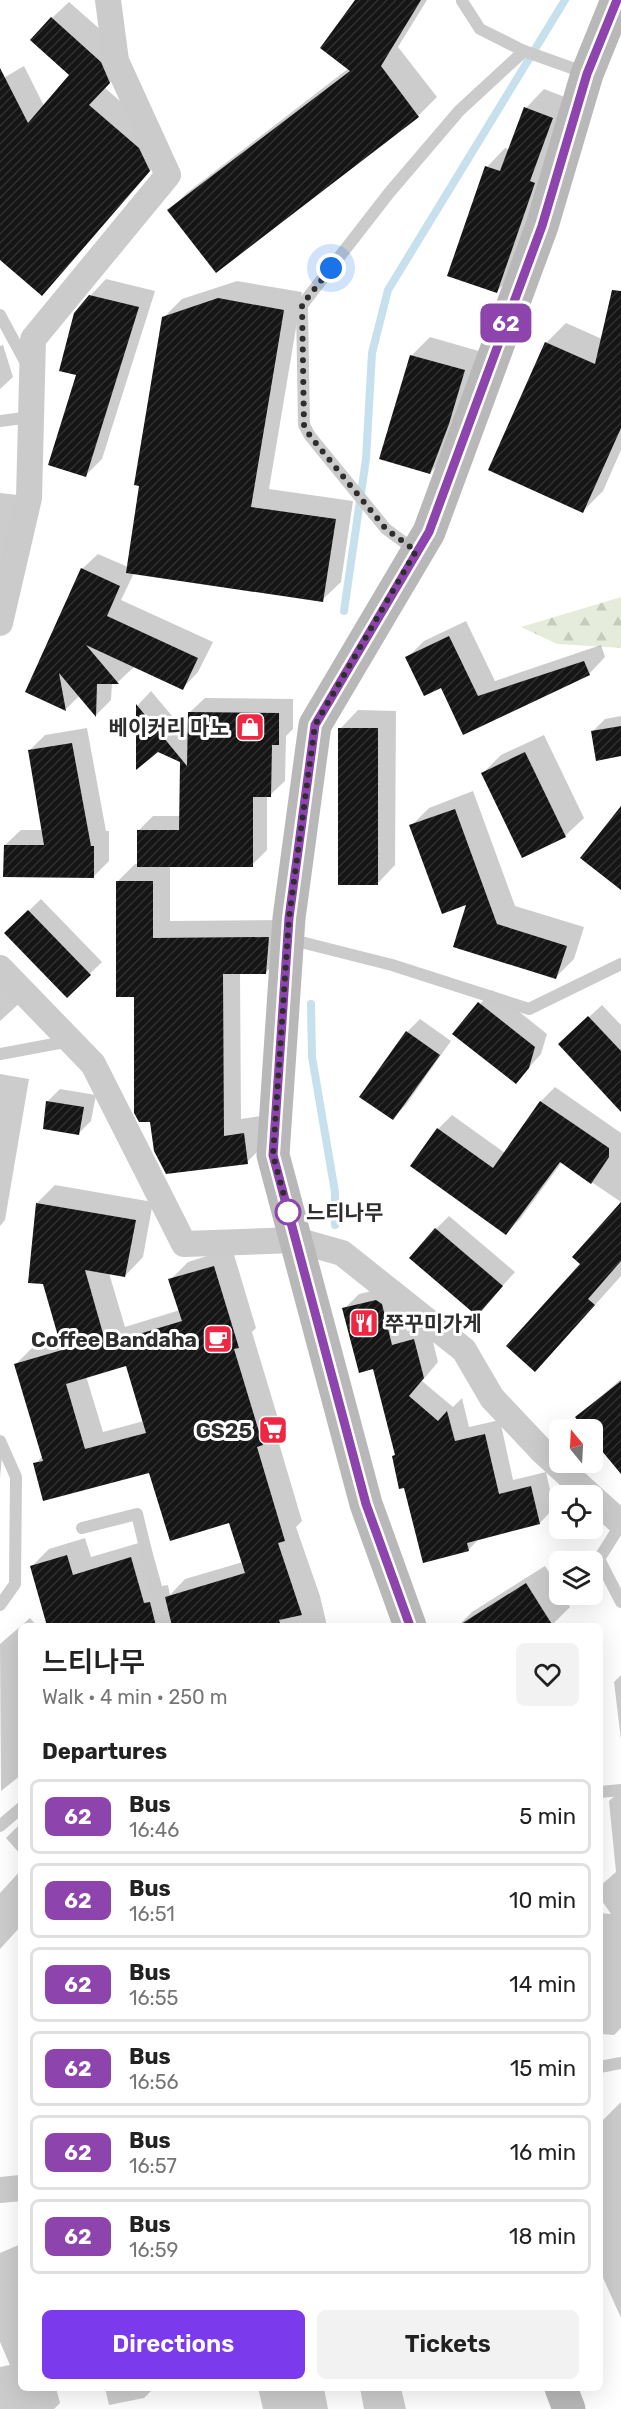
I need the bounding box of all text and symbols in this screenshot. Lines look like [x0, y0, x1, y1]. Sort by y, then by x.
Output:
your location [316, 253, 346, 283]
line badge: 62 [479, 304, 533, 342]
text: 62 [492, 311, 520, 336]
shop icon: 베이커리 마노 [234, 711, 266, 743]
place label: 베이커리 마노 [109, 715, 229, 740]
marker: 느티나무 [275, 1199, 301, 1225]
place label: 느티나무 [306, 1200, 383, 1225]
restaurant icon: 쭈꾸미가게 [348, 1307, 380, 1339]
place label: 쭈꾸미가게 [385, 1311, 482, 1336]
cafe icon: Coffee Bandaha [202, 1323, 234, 1355]
place label: Coffee Bandaha [31, 1327, 197, 1352]
supermarket icon: GS25 [257, 1414, 289, 1446]
place label: GS25 [196, 1418, 252, 1443]
north arrow [549, 1419, 603, 1473]
map controls [549, 1419, 603, 1605]
button: locate [549, 1485, 603, 1539]
button: layers [549, 1551, 603, 1605]
button: heart [516, 1643, 579, 1706]
text: 느티나무 [42, 1646, 145, 1679]
text: Walk · 4 min · 250 m [42, 1685, 227, 1709]
text: Departures [42, 1738, 167, 1765]
text: Bus [129, 1791, 171, 1818]
text: 5 min [519, 1803, 576, 1830]
text: 62 [64, 1804, 92, 1829]
text: 16:46 [129, 1818, 179, 1842]
text: Bus [129, 1875, 171, 1902]
text: 10 min [509, 1887, 576, 1914]
text: 62 [64, 1888, 92, 1913]
text: 16:51 [129, 1902, 175, 1926]
text: Bus [129, 1959, 171, 1986]
text: 14 min [509, 1971, 576, 1998]
text: 62 [64, 1972, 92, 1997]
text: 16:55 [129, 1986, 179, 2010]
text: Bus [129, 2043, 171, 2070]
text: 15 min [510, 2055, 576, 2082]
text: 62 [64, 2056, 92, 2081]
text: 16:56 [129, 2070, 179, 2094]
text: Bus [129, 2127, 171, 2154]
text: 16 min [510, 2139, 576, 2166]
text: 62 [64, 2140, 92, 2165]
text: 16:57 [129, 2154, 177, 2178]
text: Bus [129, 2211, 171, 2238]
text: 18 min [509, 2223, 576, 2250]
text: 62 [64, 2224, 92, 2249]
text: 16:59 [129, 2238, 178, 2262]
button: Directions [42, 2310, 305, 2379]
button: Tickets [317, 2310, 579, 2379]

